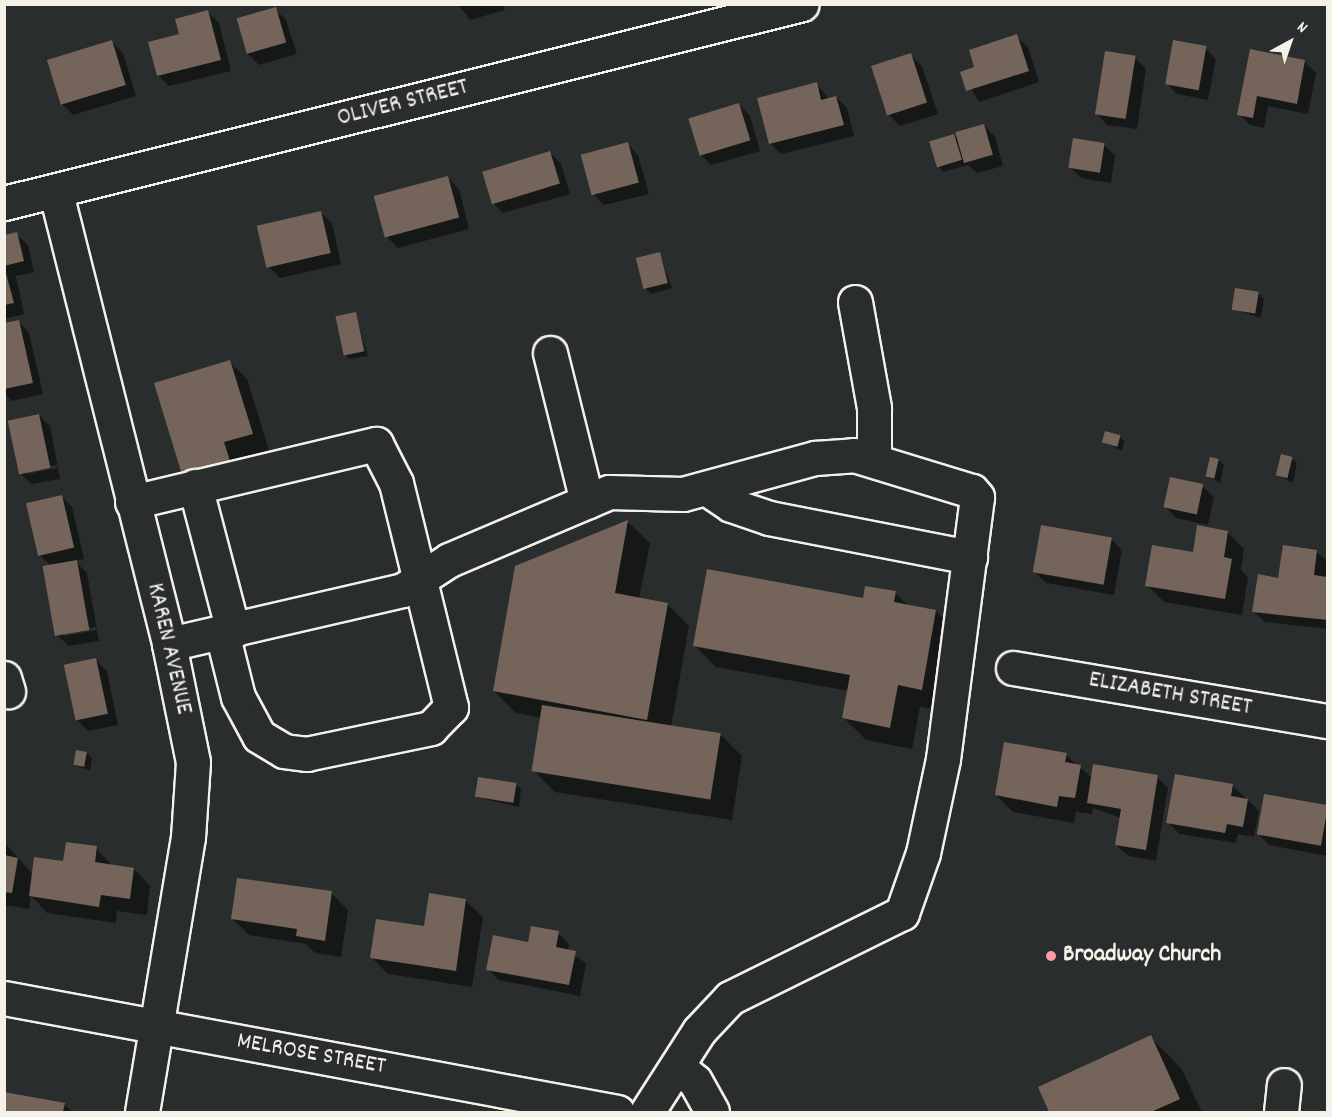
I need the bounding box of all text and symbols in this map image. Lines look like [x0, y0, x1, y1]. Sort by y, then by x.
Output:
north arrow [1260, 12, 1320, 72]
text: N [1291, 16, 1312, 39]
street label: OLIVER STREET [335, 74, 471, 134]
street label: KAREN AVENUE [139, 580, 197, 718]
street label: ELIZABETH STREET [1086, 667, 1254, 723]
place label: Broadway Church [1063, 942, 1221, 970]
marker: Broadway Church [1044, 949, 1058, 963]
street label: MELROSE STREET [234, 1028, 388, 1082]

